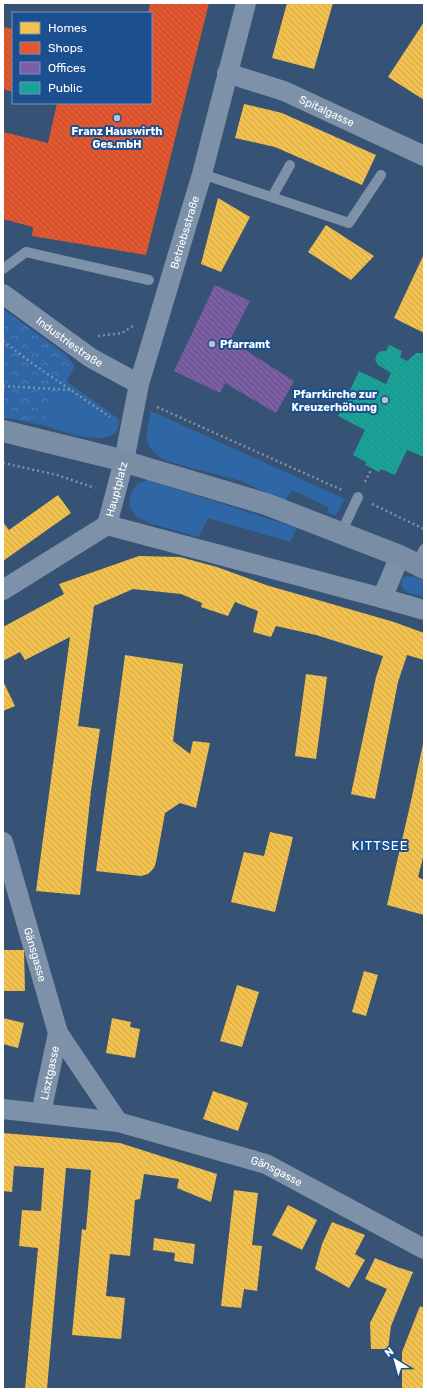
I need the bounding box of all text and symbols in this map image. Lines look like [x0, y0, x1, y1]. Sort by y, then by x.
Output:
legend [12, 12, 152, 104]
text: Homes [48, 21, 87, 35]
text: Shops [48, 41, 83, 55]
text: Offices [48, 61, 86, 75]
text: Public [48, 81, 83, 95]
street label: Spitalgasse [297, 93, 356, 130]
marker: Franz Hauswirth Ges.mbH [112, 113, 122, 123]
place label: Franz Hauswirth Ges.mbH [72, 125, 162, 151]
street label: Betriebsstraße [168, 194, 202, 271]
street label: Industriestraße [33, 314, 105, 370]
place label: Pfarramt [220, 338, 270, 351]
marker: Pfarramt [207, 339, 217, 349]
place label: Pfarrkirche zur Kreuzerhöhung [292, 388, 377, 414]
marker: Pfarrkirche zur Kreuzerhöhung [380, 395, 390, 405]
street label: Hauptplatz [103, 460, 131, 518]
district label: KITTSEE [351, 838, 409, 853]
street label: Gänsgasse [21, 926, 49, 983]
street label: Lisztgasse [38, 1045, 62, 1101]
street label: Gänsgasse [249, 1154, 304, 1189]
north arrow [375, 1340, 415, 1380]
text: N [382, 1345, 396, 1360]

